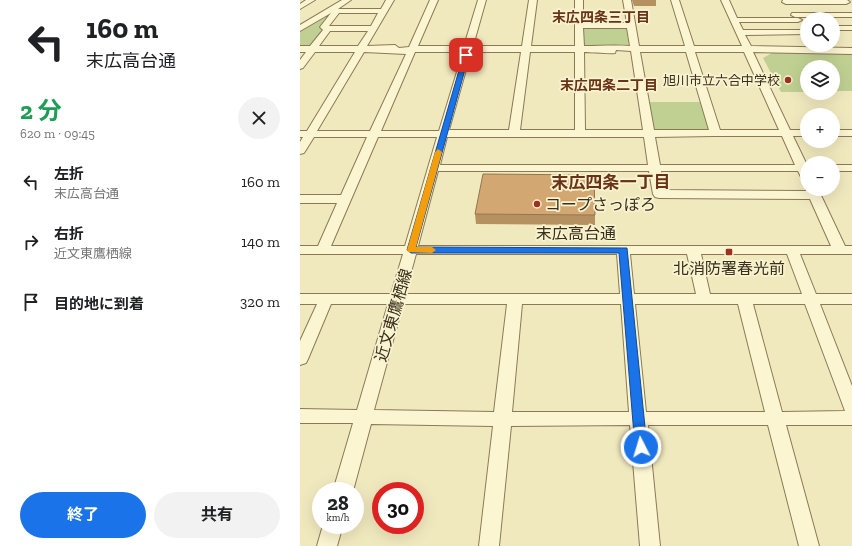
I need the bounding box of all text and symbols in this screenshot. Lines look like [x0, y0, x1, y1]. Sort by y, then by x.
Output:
district label: 末広四条三丁目 [552, 9, 650, 26]
text: 160 m [86, 12, 158, 45]
map controls [800, 12, 840, 196]
button: search [800, 12, 840, 52]
icon: left [20, 16, 72, 68]
pin [449, 38, 483, 72]
icon: arrive [455, 44, 477, 66]
text: 末広高台通 [86, 50, 176, 72]
button: layers [800, 60, 840, 100]
place label: 旭川市立六合中学校 [663, 73, 780, 88]
marker: 旭川市立六合中学校 [783, 75, 793, 85]
district label: 末広四条二丁目 [560, 77, 658, 94]
text: 2 分 [20, 96, 61, 125]
button: close [238, 97, 280, 139]
button: + [800, 108, 840, 148]
text: 620 m · 09:45 [20, 126, 95, 141]
button: − [800, 156, 840, 196]
text: 左折 [54, 165, 84, 183]
icon: left [20, 171, 42, 193]
district label: 末広四条一丁目 [552, 172, 671, 192]
text: 160 m [241, 173, 280, 191]
text: 末広高台通 [54, 186, 119, 201]
place label: コープさっぽろ [545, 195, 656, 214]
marker: コープさっぽろ [532, 199, 542, 209]
street label: 末広高台通 [536, 224, 616, 243]
text: 右折 [54, 225, 84, 243]
icon: right [20, 231, 42, 253]
text: 140 m [241, 233, 280, 251]
text: 近文東鷹栖線 [54, 246, 132, 261]
marker: 北消防署春光前 [724, 247, 734, 257]
place label: 北消防署春光前 [673, 259, 785, 278]
street label: 近文東鷹栖線 [371, 266, 416, 364]
icon: arrive [20, 291, 42, 313]
text: 320 m [240, 293, 280, 311]
text: 目的地に到着 [54, 295, 144, 313]
position arrow [620, 426, 662, 468]
speed limit sign: 30 [372, 482, 424, 534]
text: 28 [327, 491, 349, 515]
button: 終了 [20, 492, 146, 538]
button: 共有 [154, 492, 280, 538]
text: km/h [327, 512, 349, 524]

